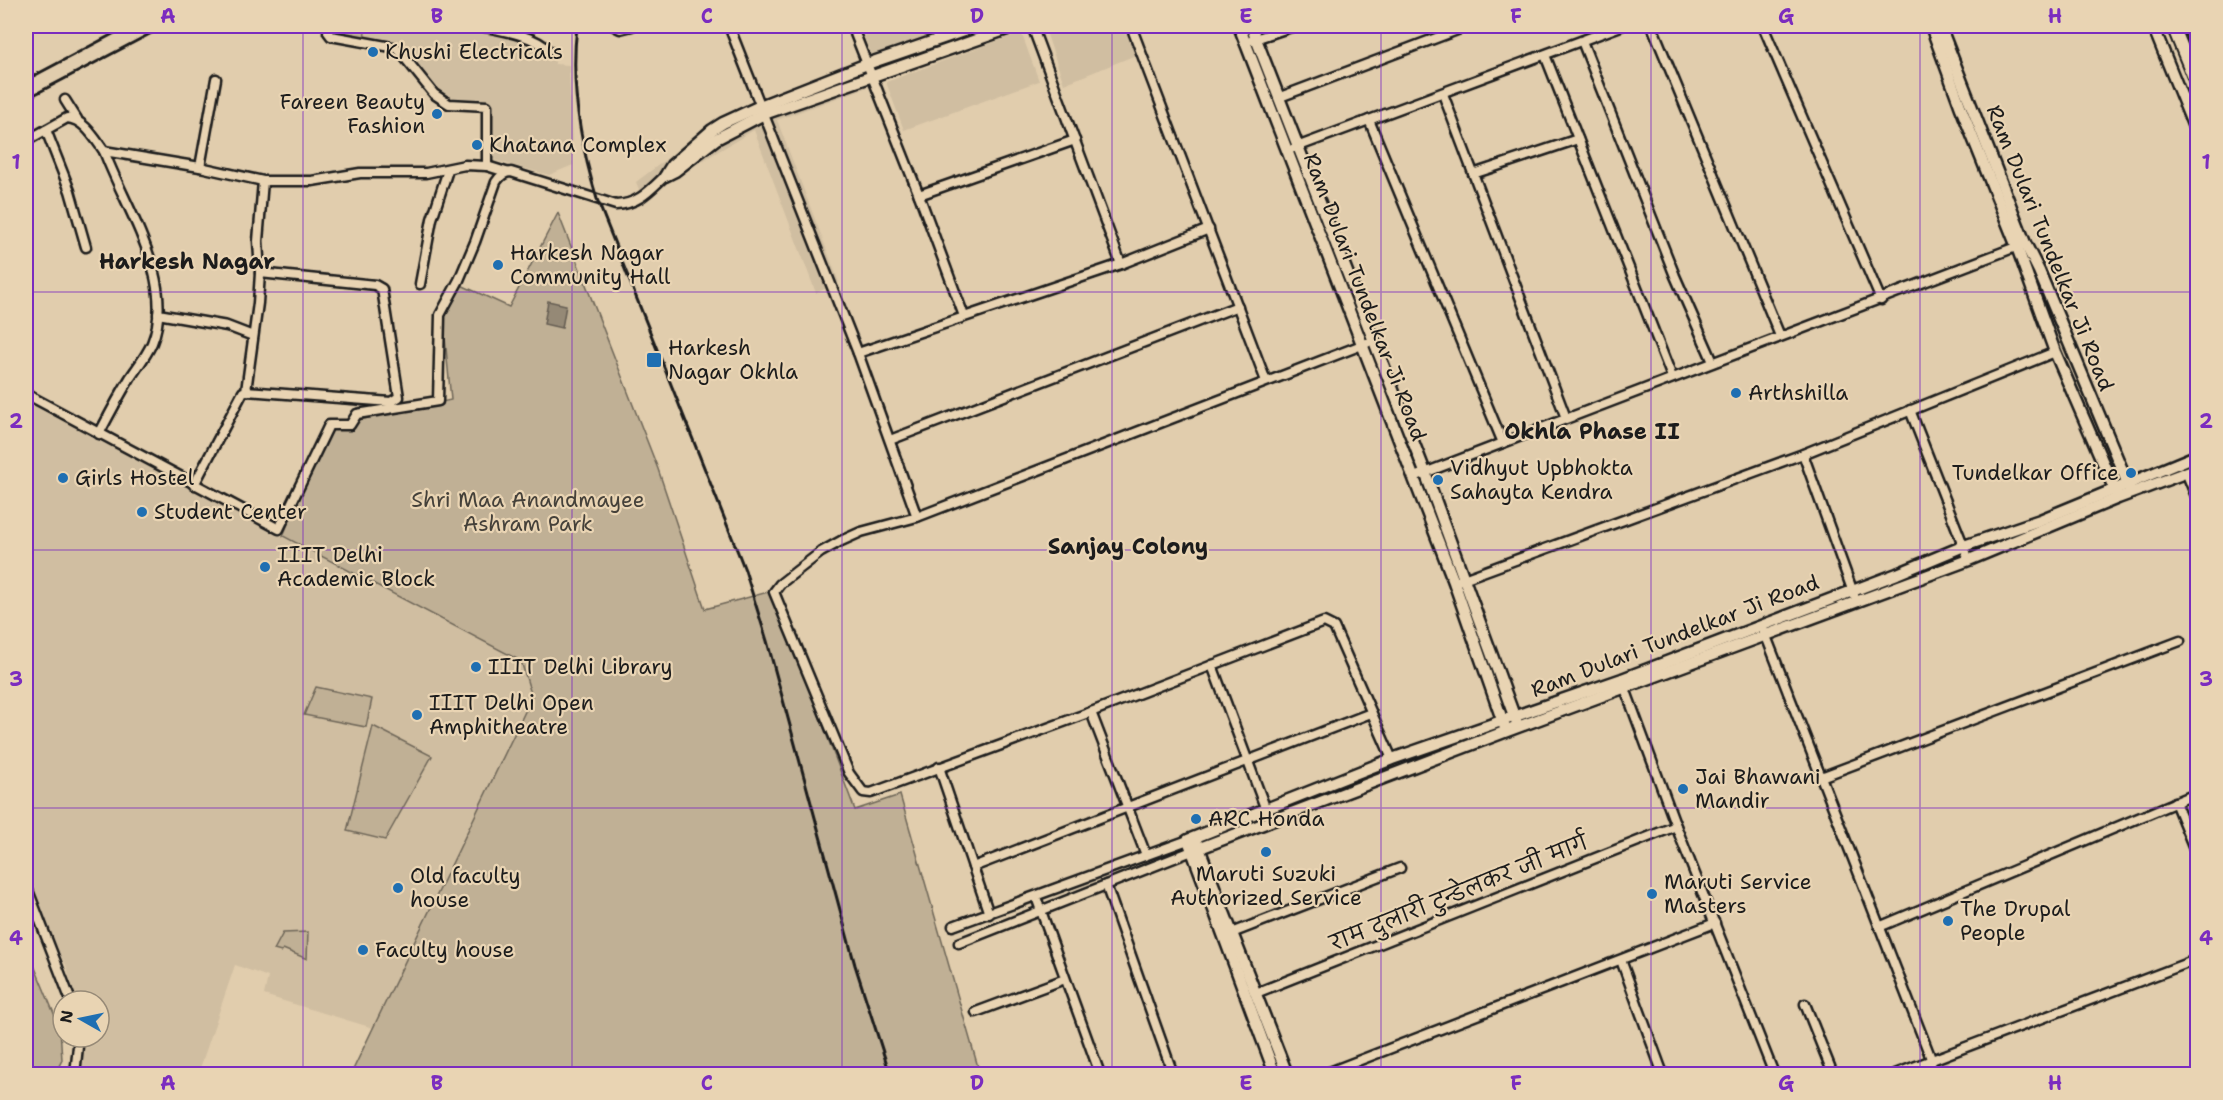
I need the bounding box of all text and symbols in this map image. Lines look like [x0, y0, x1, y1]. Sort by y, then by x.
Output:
text: A [160, 3, 176, 29]
text: B [431, 3, 443, 29]
text: C [701, 3, 713, 29]
text: D [970, 3, 984, 29]
text: E [1239, 3, 1253, 29]
text: F [1510, 3, 1522, 29]
text: G [1778, 3, 1794, 29]
text: H [2048, 3, 2062, 29]
place label: Khushi Electricals [385, 38, 563, 66]
marker: Khushi Electricals [366, 45, 380, 59]
place label: Fareen Beauty Fashion [280, 88, 425, 140]
street label: Ram Dulari Tundelkar Ji Road [1980, 101, 2120, 395]
marker: Fareen Beauty Fashion [430, 107, 444, 121]
place label: Khatana Complex [489, 131, 667, 159]
marker: Khatana Complex [470, 138, 484, 152]
text: 1 [11, 149, 21, 175]
street label: Ram Dulari Tundelkar Ji Road [1297, 149, 1433, 445]
text: 1 [2201, 149, 2211, 175]
place label: Harkesh Nagar Community Hall [510, 239, 671, 291]
district label: Harkesh Nagar [99, 247, 275, 276]
marker: Harkesh Nagar Community Hall [491, 258, 505, 272]
place label: Harkesh Nagar Okhla [668, 334, 798, 386]
marker: Harkesh Nagar Okhla [645, 351, 663, 369]
place label: Arthshilla [1748, 379, 1848, 407]
marker: Arthshilla [1729, 386, 1743, 400]
text: 2 [9, 408, 23, 434]
text: 2 [2199, 408, 2213, 434]
district label: Okhla Phase II [1504, 417, 1680, 446]
place label: Vidhyut Upbhokta Sahayta Kendra [1450, 454, 1633, 506]
place label: Tundelkar Office [1952, 459, 2119, 487]
place label: Girls Hostel [75, 464, 195, 492]
marker: Tundelkar Office [2124, 466, 2138, 480]
marker: Girls Hostel [56, 471, 70, 485]
marker: Vidhyut Upbhokta Sahayta Kendra [1431, 473, 1445, 487]
park label: Shri Maa Anandmayee Ashram Park [411, 486, 645, 538]
place label: Student Center [154, 498, 307, 526]
marker: Student Center [135, 505, 149, 519]
district label: Sanjay Colony [1048, 532, 1208, 561]
place label: IIIT Delhi Academic Block [277, 541, 435, 593]
marker: IIIT Delhi Academic Block [258, 560, 272, 574]
street label: Ram Dulari Tundelkar Ji Road [1527, 568, 1823, 704]
place label: IIIT Delhi Library [488, 653, 673, 681]
marker: IIIT Delhi Library [469, 660, 483, 674]
text: 3 [9, 666, 23, 692]
text: 3 [2199, 666, 2213, 692]
place label: IIIT Delhi Open Amphitheatre [429, 689, 594, 741]
marker: IIIT Delhi Open Amphitheatre [410, 708, 424, 722]
place label: Jai Bhawani Mandir [1695, 763, 1821, 815]
marker: Jai Bhawani Mandir [1676, 782, 1690, 796]
place label: ARC Honda [1208, 805, 1325, 833]
marker: ARC Honda [1189, 812, 1203, 826]
street label: राम दुलारी टुन्डेलकर जी मार्ग [1324, 826, 1594, 960]
marker: Maruti Suzuki Authorized Service [1259, 845, 1273, 859]
place label: Maruti Suzuki Authorized Service [1170, 860, 1362, 912]
place label: Old faculty house [410, 862, 521, 914]
place label: Maruti Service Masters [1664, 868, 1812, 920]
marker: Old faculty house [391, 881, 405, 895]
marker: Maruti Service Masters [1645, 887, 1659, 901]
place label: The Drupal People [1960, 895, 2071, 947]
marker: The Drupal People [1941, 914, 1955, 928]
text: 4 [9, 925, 23, 951]
text: 4 [2199, 925, 2213, 951]
place label: Faculty house [375, 936, 514, 964]
marker: Faculty house [356, 943, 370, 957]
north arrow [51, 989, 111, 1049]
text: N [55, 1009, 78, 1025]
text: A [160, 1070, 176, 1096]
text: B [431, 1070, 443, 1096]
text: C [701, 1070, 713, 1096]
text: D [970, 1070, 984, 1096]
text: E [1239, 1070, 1253, 1096]
text: F [1510, 1070, 1522, 1096]
text: G [1778, 1070, 1794, 1096]
text: H [2048, 1070, 2062, 1096]

